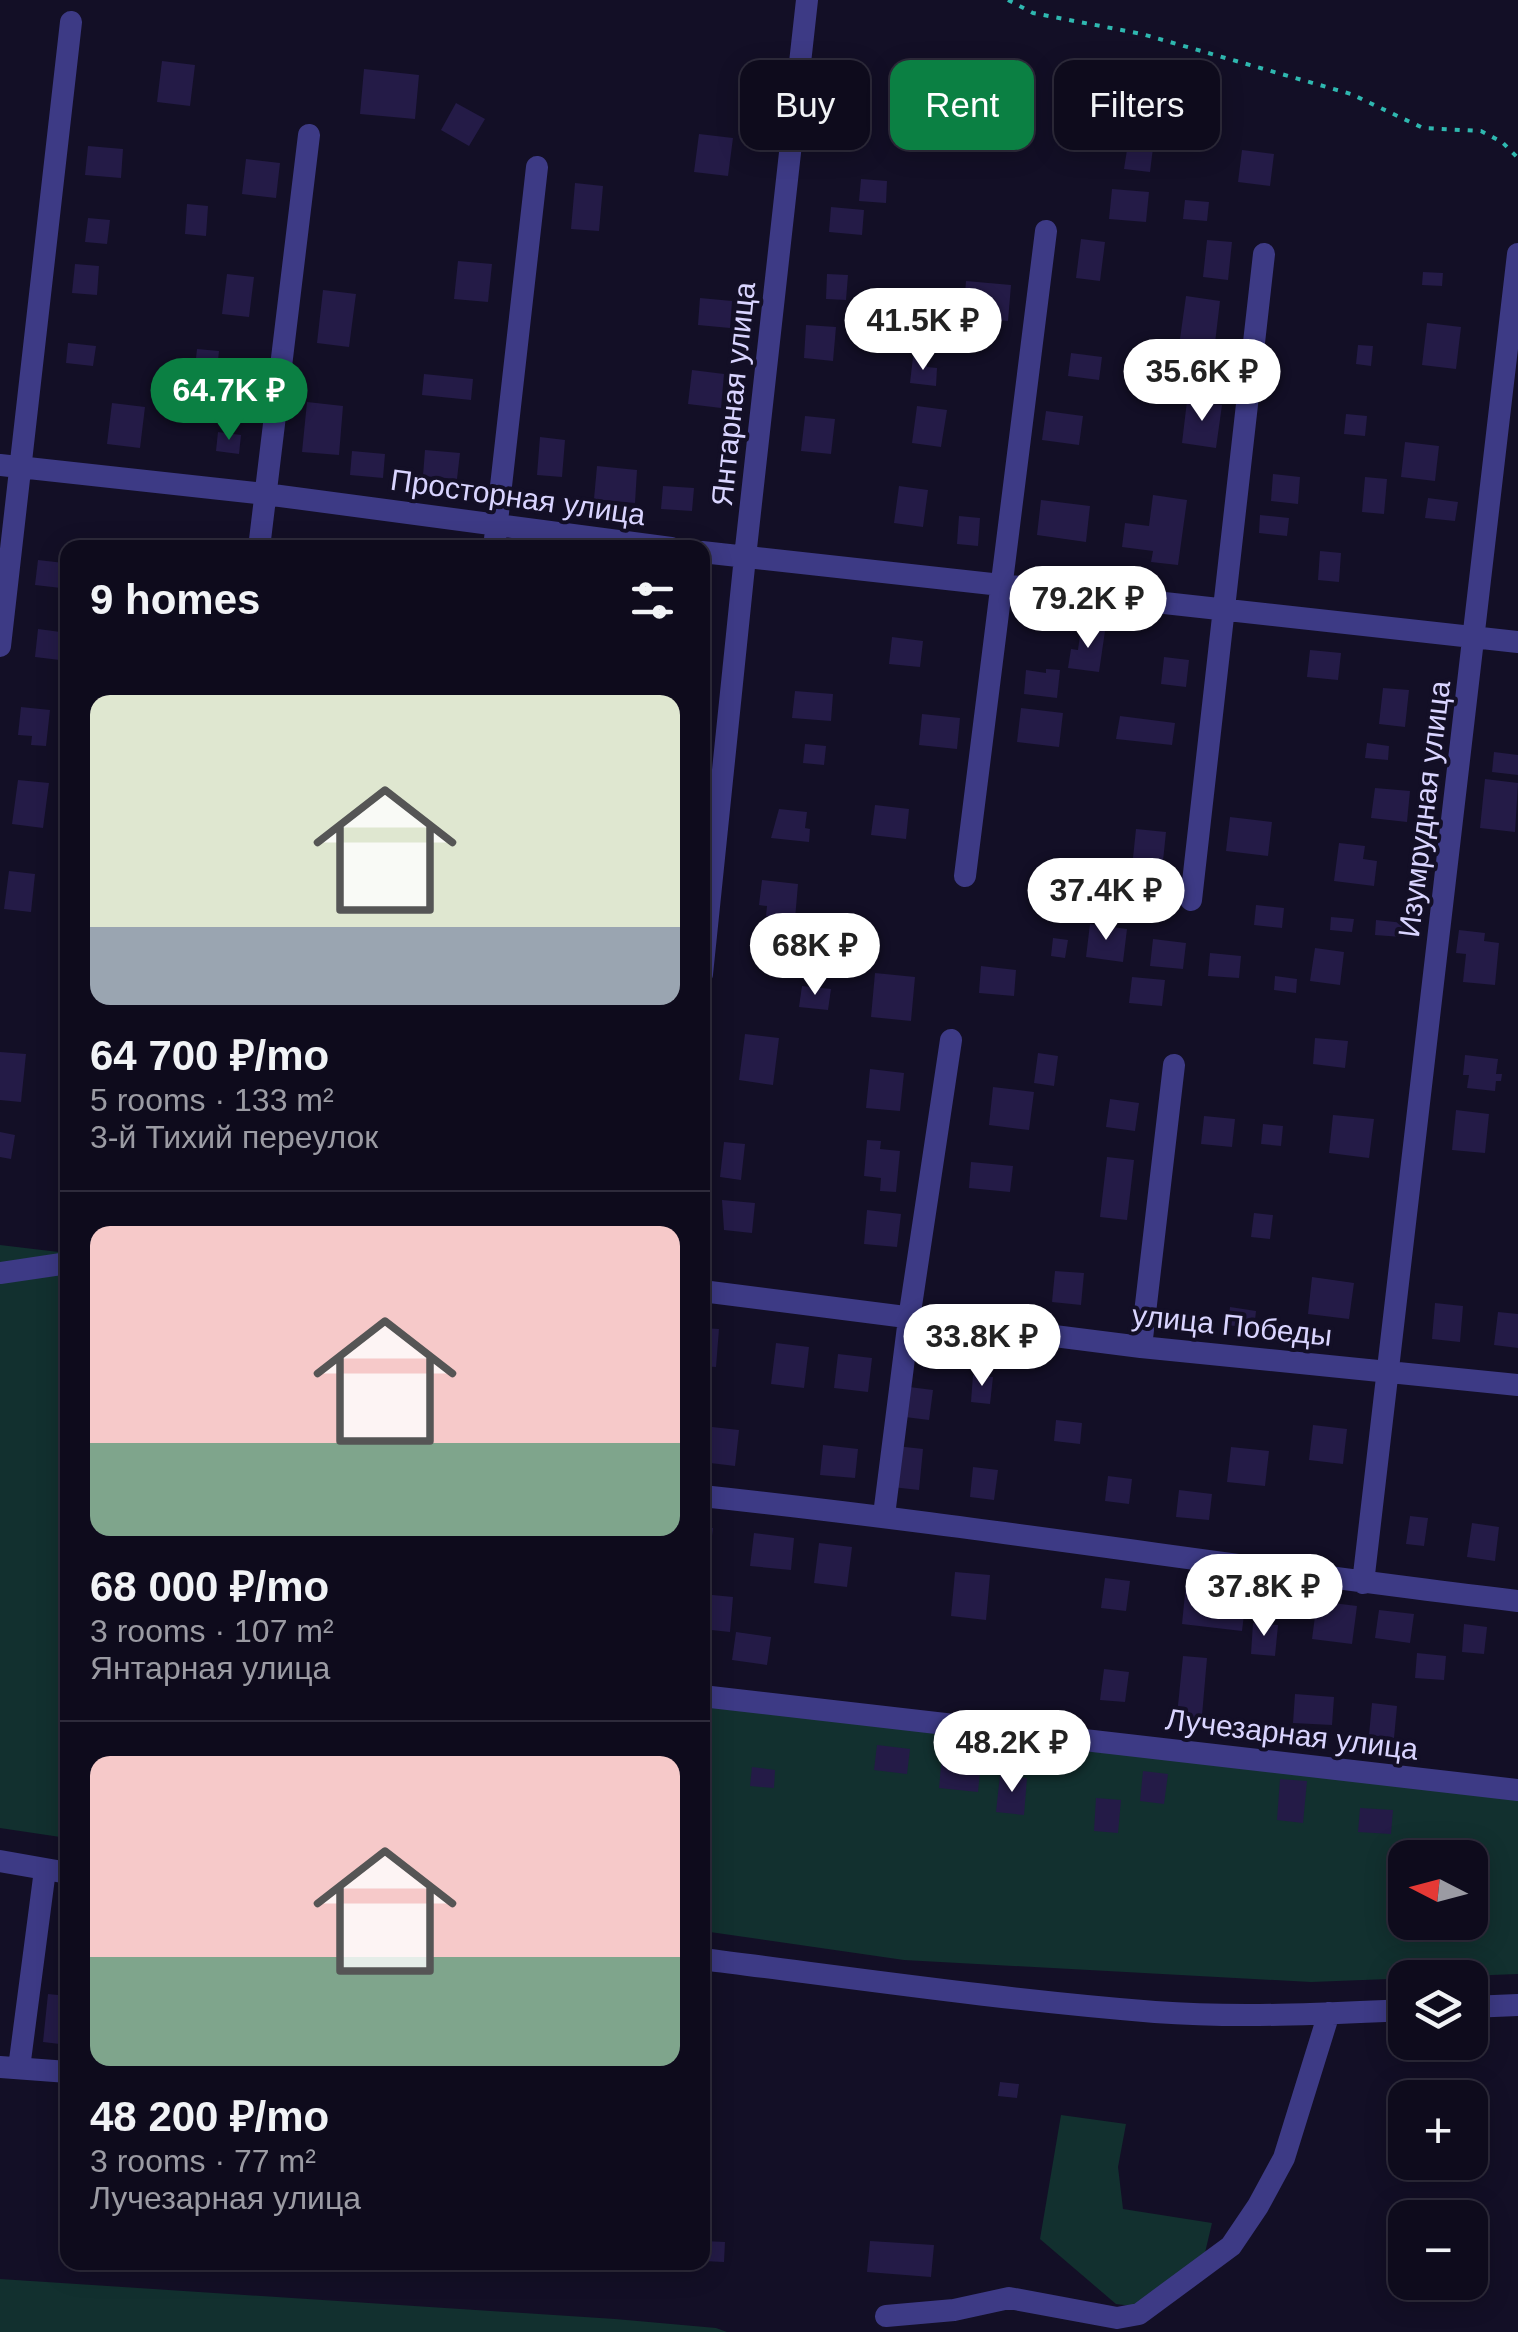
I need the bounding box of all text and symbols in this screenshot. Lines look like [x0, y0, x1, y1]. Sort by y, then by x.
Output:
chip: Buy [740, 60, 870, 150]
chip: Rent [890, 60, 1034, 150]
chip: Filters [1054, 60, 1220, 150]
street label: Янтарная улица [705, 280, 761, 508]
pin: 41.5K ₽ [831, 288, 1015, 373]
text: 41.5K ₽ [867, 302, 979, 338]
pin: 35.6K ₽ [1110, 339, 1294, 424]
text: 35.6K ₽ [1146, 353, 1258, 389]
pin: 64.7K ₽ [137, 358, 321, 443]
text: 64.7K ₽ [173, 372, 285, 408]
street label: Просторная улица [388, 463, 648, 531]
pin: 79.2K ₽ [996, 566, 1180, 651]
icon: filters [625, 573, 680, 628]
text: 9 homes [90, 576, 260, 623]
text: 79.2K ₽ [1032, 580, 1144, 616]
street label: Изумрудная улица [1392, 678, 1456, 939]
icon: home [295, 760, 475, 940]
pin: 37.4K ₽ [1014, 858, 1198, 943]
text: 37.4K ₽ [1050, 872, 1162, 908]
pin: 68K ₽ [745, 913, 885, 998]
text: 68K ₽ [772, 927, 858, 963]
text: 64 700 ₽/mo [90, 1032, 329, 1079]
text: 5 rooms · 133 m² [90, 1082, 334, 1118]
text: 3-й Тихий переулок [90, 1119, 378, 1155]
icon: home [295, 1291, 475, 1471]
street label: улица Победы [1130, 1298, 1334, 1352]
pin: 33.8K ₽ [890, 1304, 1074, 1389]
text: 33.8K ₽ [926, 1318, 1038, 1354]
pin: 37.8K ₽ [1172, 1554, 1356, 1639]
text: 68 000 ₽/mo [90, 1563, 329, 1610]
text: 37.8K ₽ [1208, 1568, 1320, 1604]
text: 3 rooms · 107 m² [90, 1613, 334, 1649]
text: Янтарная улица [90, 1650, 330, 1686]
street label: Лучезарная улица [1164, 1702, 1420, 1766]
pin: 48.2K ₽ [920, 1710, 1104, 1795]
text: 48.2K ₽ [956, 1724, 1068, 1760]
icon: home [295, 1821, 475, 2001]
north arrow [1388, 1840, 1488, 1940]
map controls [1388, 1840, 1488, 2300]
button: layers [1388, 1960, 1488, 2060]
button: + [1388, 2080, 1488, 2180]
text: 48 200 ₽/mo [90, 2093, 329, 2140]
text: 3 rooms · 77 m² [90, 2143, 316, 2179]
text: Лучезарная улица [90, 2180, 361, 2216]
button: − [1388, 2200, 1488, 2300]

